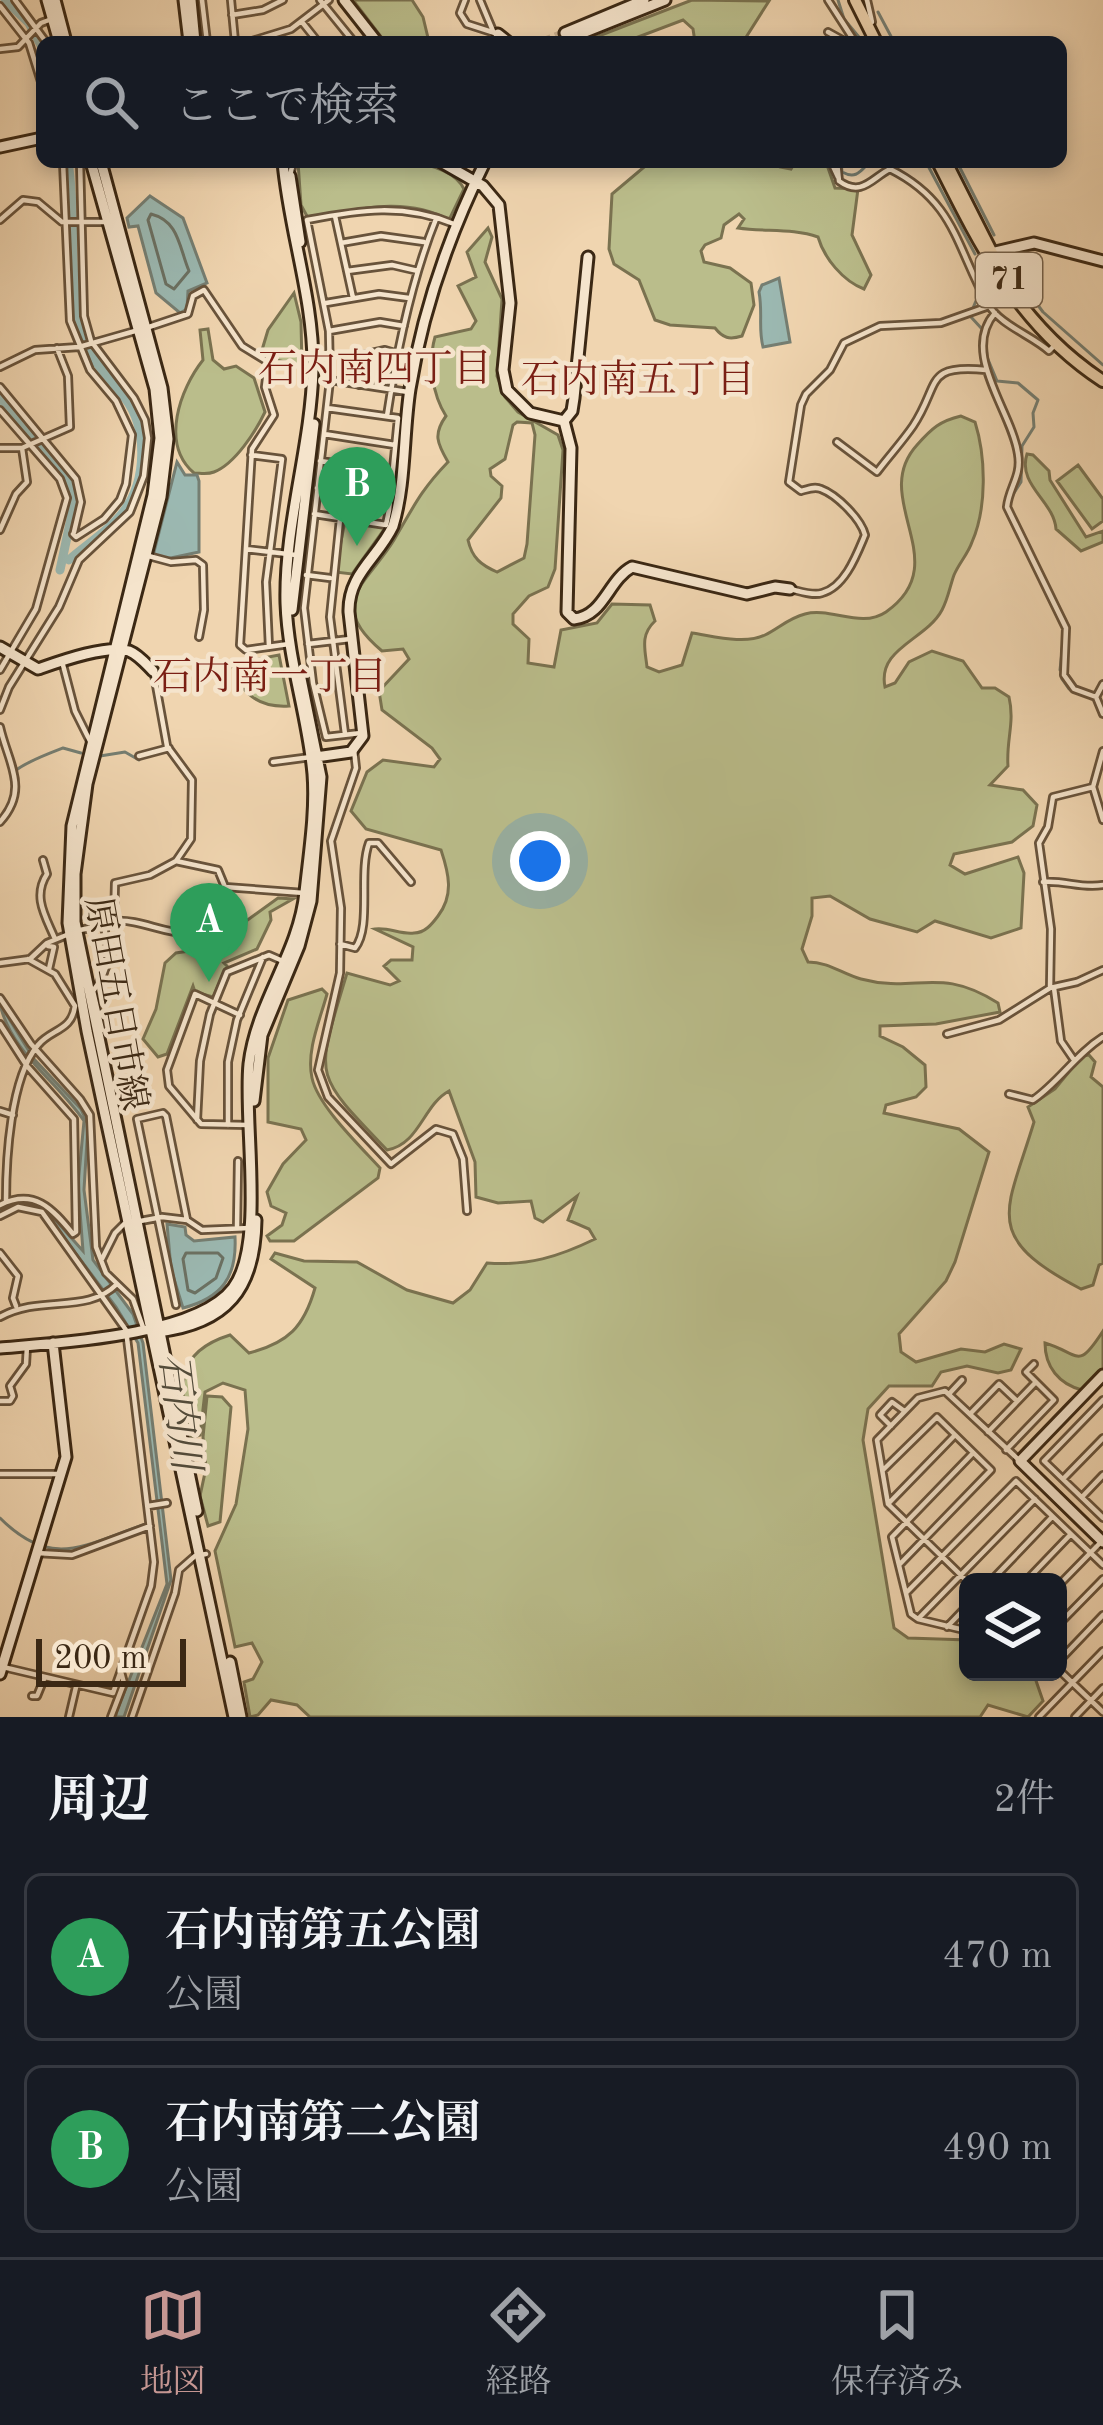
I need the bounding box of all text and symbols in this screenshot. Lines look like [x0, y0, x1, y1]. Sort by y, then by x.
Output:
search box [36, 36, 1067, 168]
icon: search [78, 69, 144, 135]
text: ここで検索 [174, 86, 399, 131]
road number: 71 [976, 253, 1042, 307]
district label: 石内南四丁目 [258, 348, 492, 390]
district label: 石内南五丁目 [521, 359, 755, 401]
pin: B [318, 447, 396, 546]
district label: 石内南一丁目 [153, 656, 387, 698]
your location [510, 831, 570, 891]
pin: A [170, 883, 248, 982]
street label: 原田五日市線 [78, 894, 154, 1113]
water label: 石内川 [152, 1351, 208, 1476]
map controls [959, 1573, 1067, 1681]
button: layers [959, 1573, 1067, 1681]
scale bar [36, 1633, 186, 1686]
text: 200 m [54, 1643, 147, 1676]
text: 周辺 [48, 1777, 150, 1828]
text: 2件 [993, 1781, 1055, 1820]
text: 石内南第五公園 [165, 1911, 480, 1956]
text: A [75, 1937, 105, 1976]
text: 470 m [942, 1937, 1052, 1976]
text: 公園 [165, 1977, 243, 2016]
text: 石内南第二公園 [165, 2103, 480, 2148]
text: B [76, 2129, 104, 2168]
text: 490 m [942, 2129, 1052, 2168]
text: 公園 [165, 2169, 243, 2208]
tab: 地図 [140, 2282, 206, 2404]
tab: 経路 [485, 2282, 551, 2404]
tab: 保存済み [831, 2282, 963, 2404]

